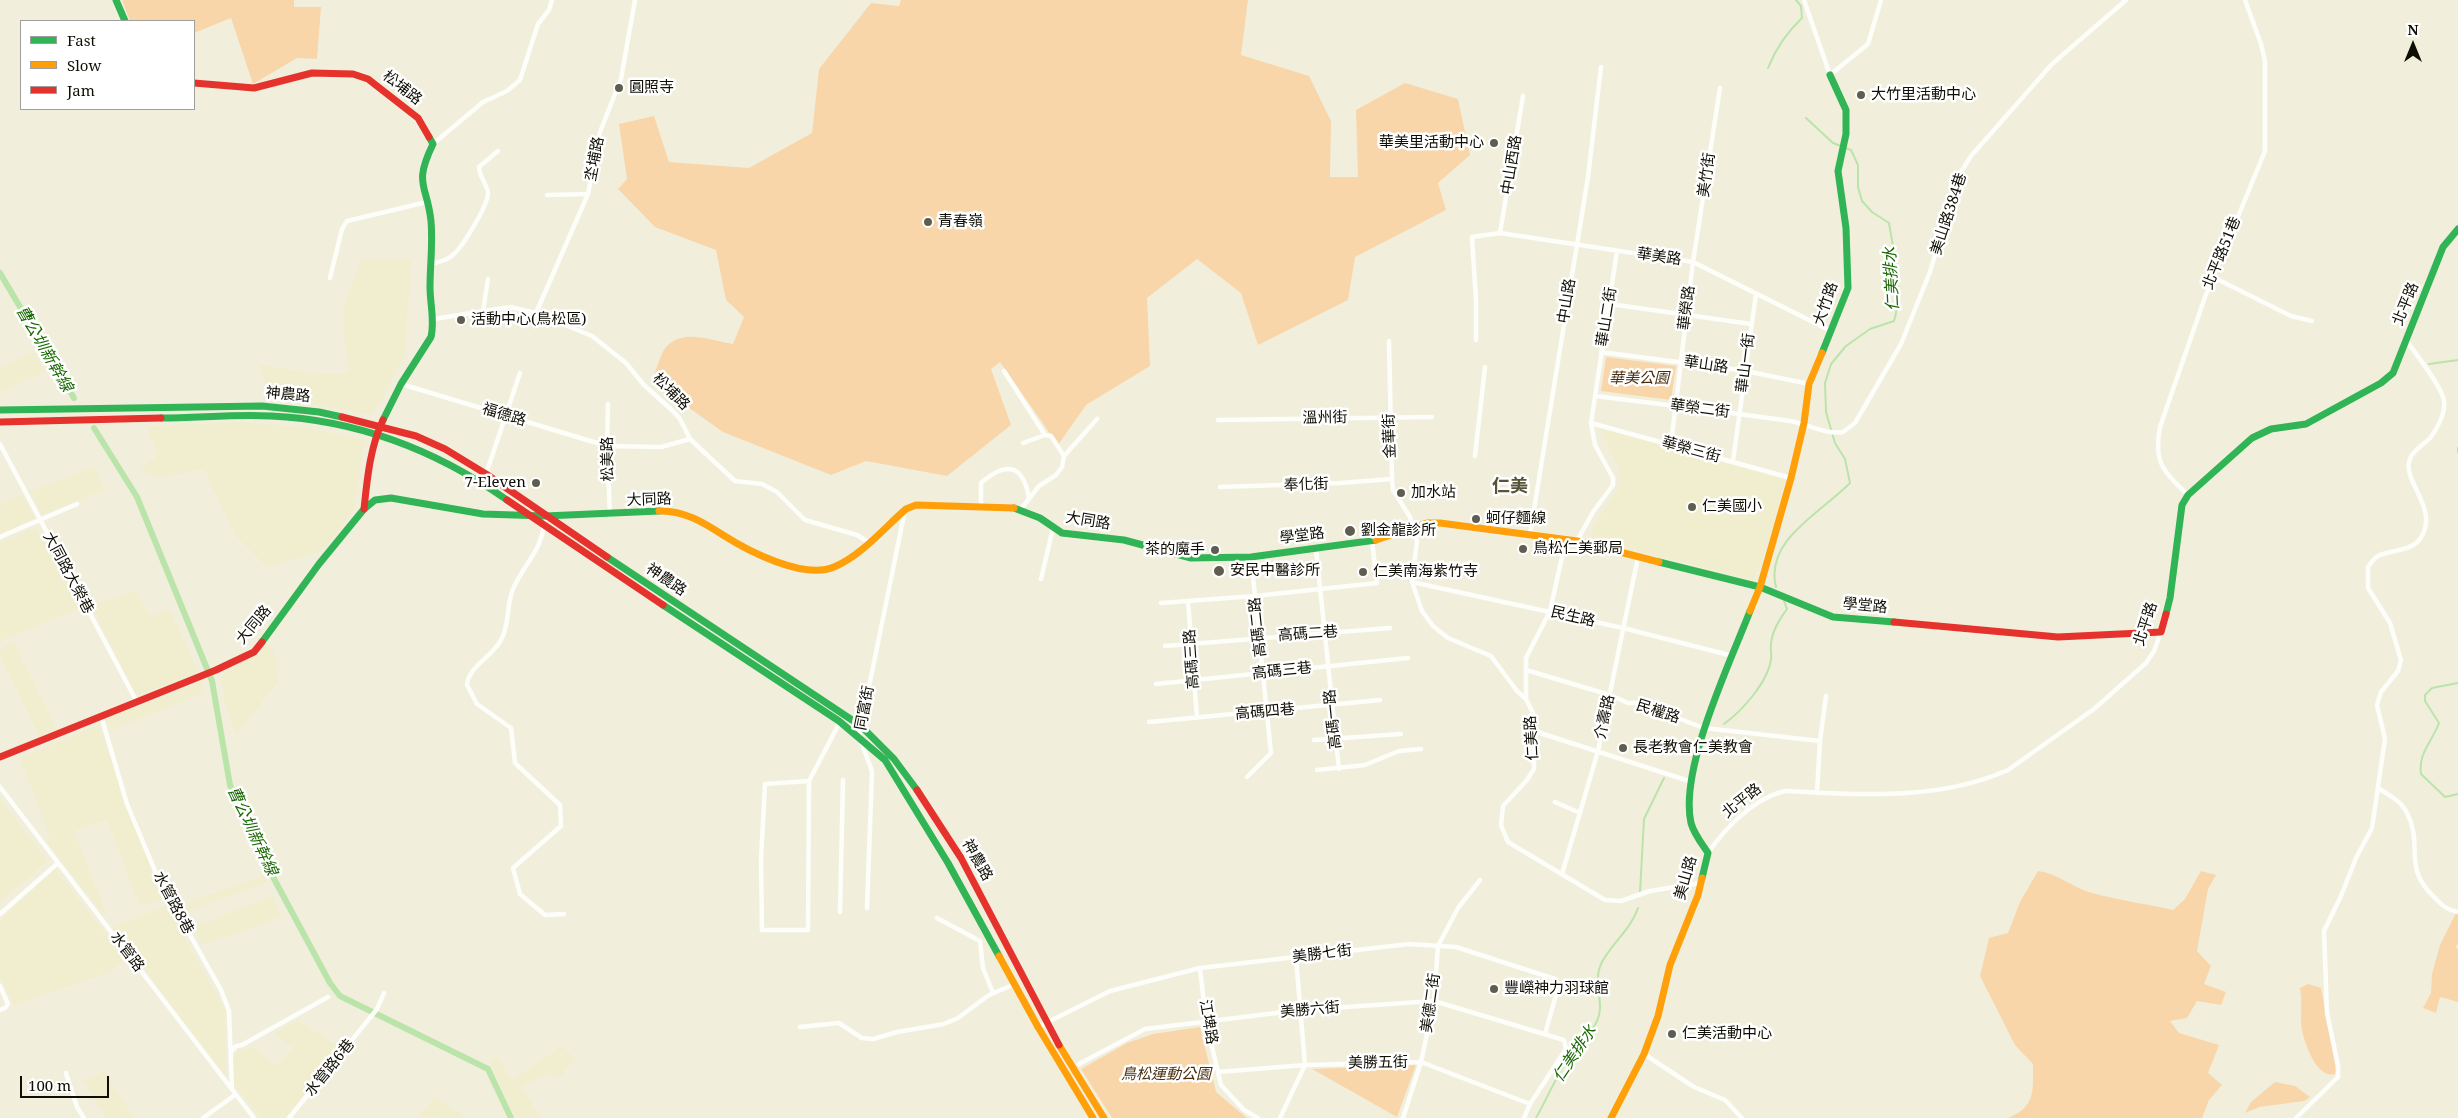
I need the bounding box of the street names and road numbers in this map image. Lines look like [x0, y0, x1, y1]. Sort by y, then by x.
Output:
street label: 松埔路 [379, 67, 425, 109]
street label: 中山西路 [1498, 134, 1526, 196]
street label: 坔埔路 [582, 135, 608, 183]
street label: 美竹街 [1695, 151, 1719, 199]
street label: 美山路384巷 [1927, 171, 1971, 257]
street label: 北平路51巷 [2199, 214, 2245, 292]
street label: 華美路 [1635, 245, 1683, 269]
street label: 中山路 [1555, 277, 1579, 325]
street label: 大竹路 [1810, 280, 1842, 328]
street label: 北平路 [2389, 280, 2423, 328]
street label: 華榮路 [1675, 285, 1699, 331]
street label: 華山二街 [1593, 286, 1621, 348]
street label: 華山一街 [1733, 332, 1759, 394]
street label: 華山路 [1682, 353, 1730, 377]
street label: 松埔路 [649, 370, 693, 414]
street label: 神農路 [265, 384, 311, 406]
street label: 華榮二街 [1669, 396, 1731, 422]
street label: 福德路 [480, 400, 528, 430]
street label: 溫州街 [1302, 409, 1348, 427]
street label: 金華街 [1380, 413, 1400, 459]
street label: 華榮三街 [1660, 434, 1722, 466]
street label: 松美路 [599, 436, 617, 482]
street label: 奉化街 [1283, 475, 1329, 495]
street label: 大同路 [626, 490, 672, 510]
street label: 大同路 [1064, 509, 1112, 533]
street label: 學堂路 [1279, 524, 1325, 548]
street label: 大同路大榮巷 [39, 529, 97, 617]
street label: 神農路 [642, 560, 690, 600]
street label: 學堂路 [1842, 595, 1888, 617]
street label: 高碼二路 [1246, 596, 1270, 658]
street label: 北平路 [2130, 600, 2162, 648]
street label: 大同路 [233, 602, 275, 648]
street label: 民生路 [1549, 603, 1597, 631]
street label: 高碼二巷 [1277, 623, 1339, 645]
street label: 高碼三路 [1181, 628, 1203, 690]
street label: 高碼三巷 [1251, 659, 1313, 683]
street label: 同富街 [852, 684, 878, 732]
street label: 高碼一路 [1321, 688, 1345, 750]
street label: 介壽路 [1592, 693, 1618, 741]
street label: 民權路 [1634, 696, 1682, 728]
street label: 高碼四巷 [1234, 700, 1296, 724]
street label: 仁美路 [1522, 715, 1542, 761]
street label: 北平路 [1719, 780, 1765, 822]
street label: 神農路 [958, 836, 996, 884]
street label: 美山路 [1671, 854, 1701, 902]
street label: 水管路8巷 [149, 869, 197, 937]
street label: 水管路 [106, 929, 148, 975]
street label: 美勝七街 [1291, 941, 1353, 967]
street label: 美德二街 [1418, 972, 1444, 1034]
street label: 江埤路 [1195, 998, 1221, 1046]
street label: 美勝六街 [1279, 998, 1341, 1022]
street label: 水管路6巷 [301, 1036, 359, 1100]
street label: 美勝五街 [1348, 1053, 1408, 1073]

